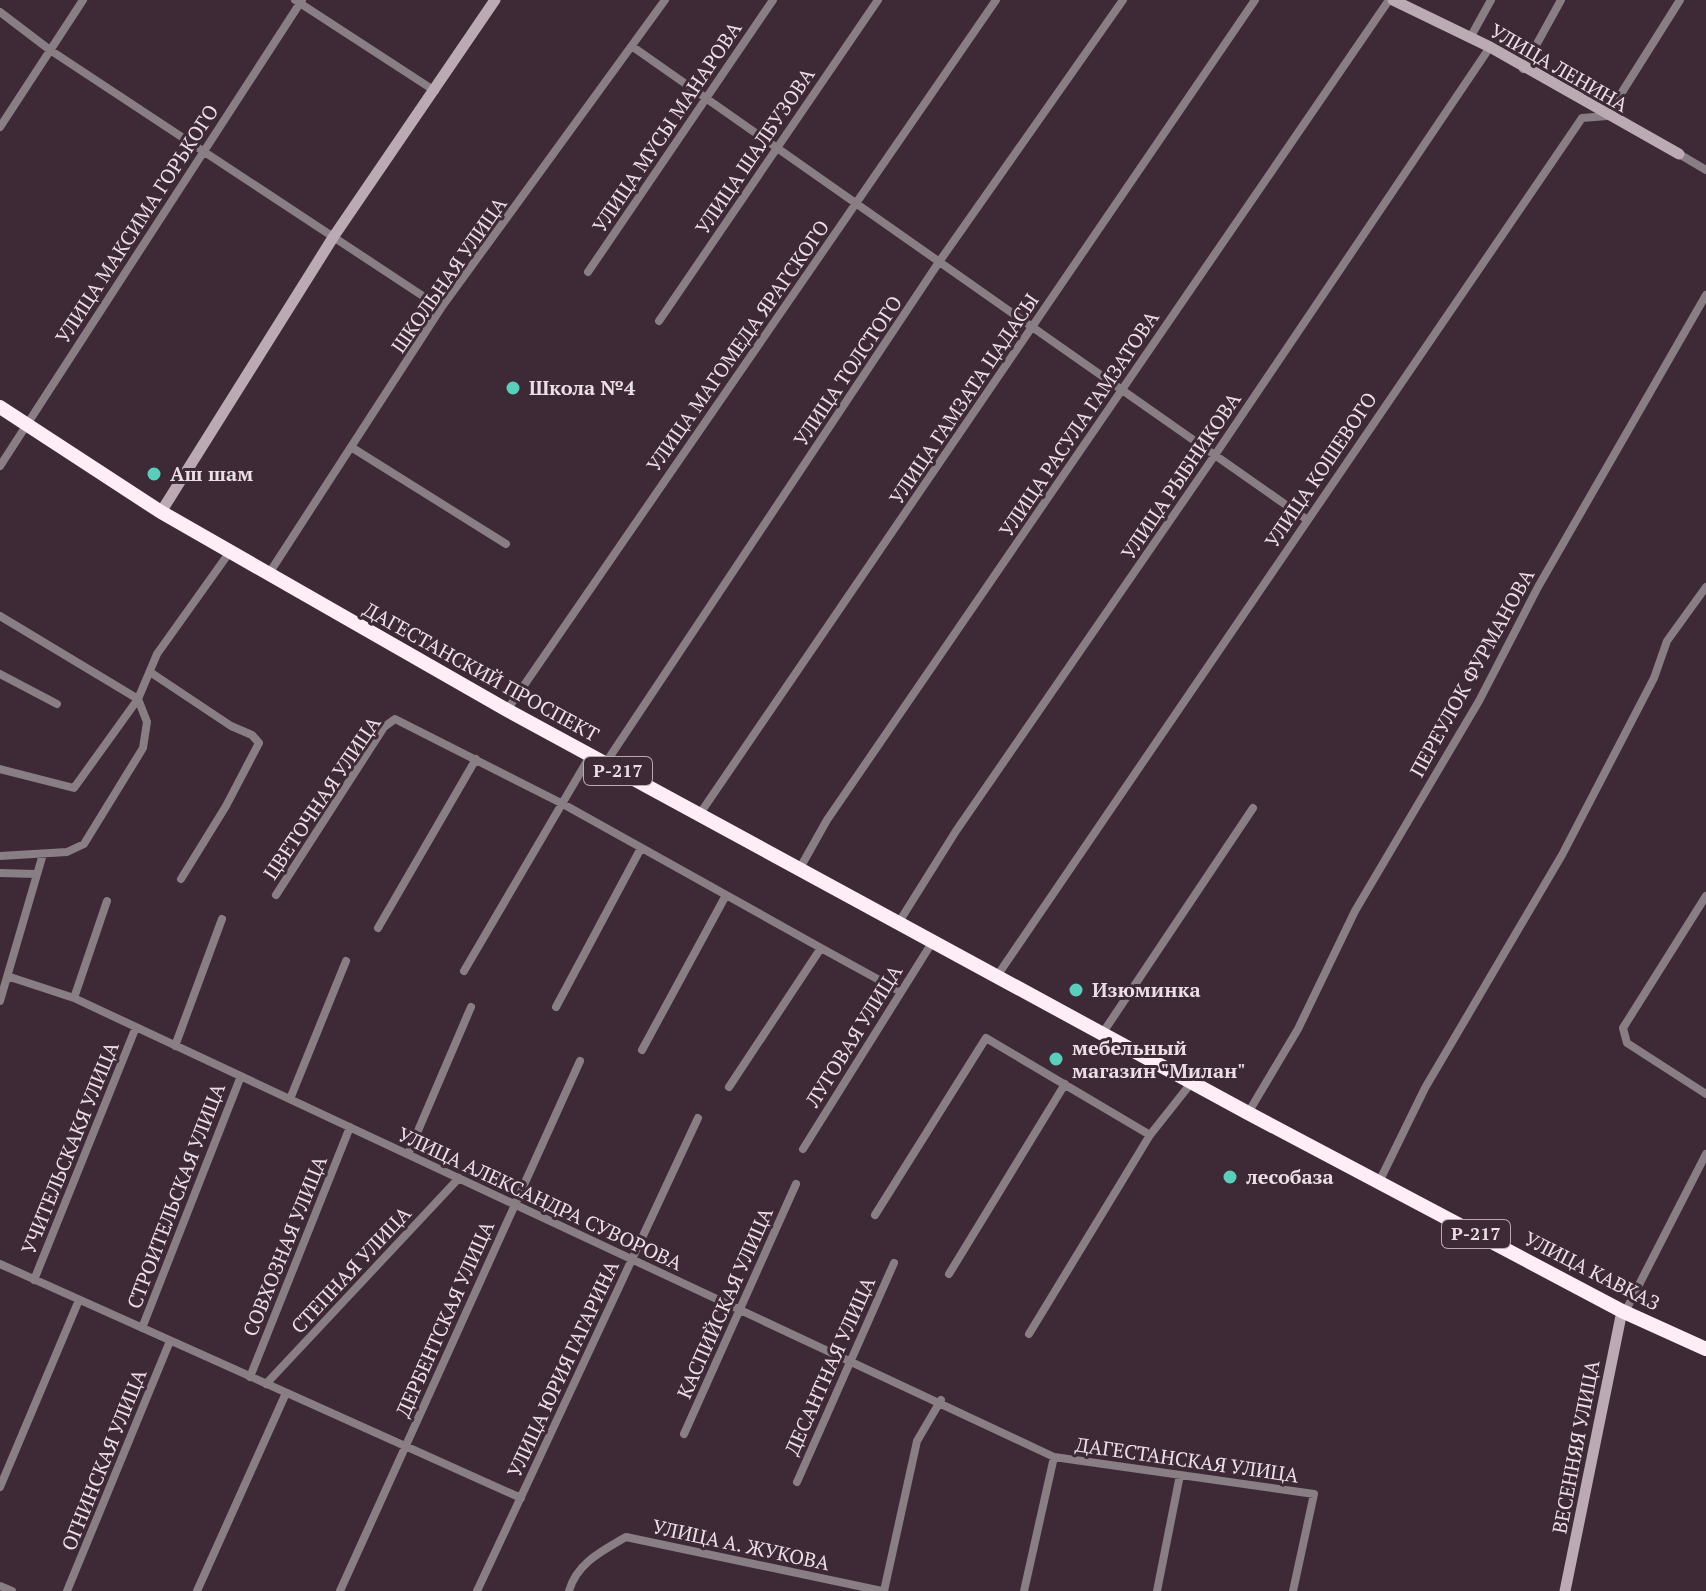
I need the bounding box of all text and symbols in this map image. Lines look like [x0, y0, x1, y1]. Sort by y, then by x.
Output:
street label: УЛИЦА МУСЫ МАНАРОВА [586, 16, 748, 238]
street label: УЛИЦА ЛЕНИНА [1485, 17, 1634, 118]
street label: УЛИЦА ШАЛБУЗОВА [689, 62, 821, 239]
street label: УЛИЦА МАКСИМА ГОРЬКОГО [49, 99, 224, 349]
street label: ШКОЛЬНАЯ УЛИЦА [385, 191, 513, 358]
street label: УЛИЦА МАГОМЕДА ЯРАГСКОГО [640, 214, 835, 477]
street label: УЛИЦА ГАМЗАТА ЦАДАСЫ [883, 288, 1044, 510]
street label: УЛИЦА ТОЛСТОГО [787, 290, 908, 451]
street label: УЛИЦА РАСУЛА ГАМЗАТОВА [993, 305, 1165, 542]
place label: Школа №4 [529, 374, 636, 401]
marker: Школа №4 [504, 379, 522, 397]
street label: УЛИЦА РЫБНИКОВА [1115, 387, 1247, 565]
street label: УЛИЦА КОШЕВОГО [1258, 387, 1383, 553]
place label: Аш шам [170, 460, 253, 487]
marker: Аш шам [145, 465, 163, 483]
street label: ПЕРЕУЛОК ФУРМАНОВА [1403, 564, 1540, 782]
street label: ДАГЕСТАНСКИЙ ПРОСПЕКТ [359, 595, 604, 748]
street label: ЦВЕТОЧНАЯ УЛИЦА [257, 710, 387, 885]
road number: Р-217 [584, 757, 652, 785]
street label: ЛУГОВАЯ УЛИЦА [798, 959, 908, 1113]
place label: Изюминка [1092, 976, 1201, 1003]
marker: Изюминка [1067, 981, 1085, 999]
place label: мебельный магазин "Милан" [1072, 1034, 1246, 1084]
street label: УЧИТЕЛЬСКАКЯ УЛИЦА [15, 1037, 125, 1258]
marker: мебельный магазин "Милан" [1047, 1050, 1065, 1068]
street label: СТРОИТЕЛЬСКАЯ УЛИЦА [120, 1079, 231, 1312]
street label: УЛИЦА АЛЕКСАНДРА СУВОРОВА [393, 1121, 687, 1277]
street label: СОВХОЗНАЯ УЛИЦА [236, 1151, 333, 1340]
place label: лесобаза [1246, 1163, 1334, 1190]
marker: лесобаза [1221, 1168, 1239, 1186]
street label: СТЕПНАЯ УЛИЦА [285, 1200, 417, 1339]
street label: КАСПИЙСКАЯ УЛИЦА [670, 1203, 779, 1403]
street label: ДЕРБЕНТСКАЯ УЛИЦА [389, 1216, 500, 1421]
road number: Р-217 [1442, 1220, 1510, 1248]
street label: УЛИЦА КАВКАЗ [1520, 1225, 1665, 1316]
street label: УЛИЦА ЮРИЯ ГАГАРИНА [500, 1256, 625, 1482]
street label: ДЕСАНТНАЯ УЛИЦА [778, 1272, 881, 1459]
street label: ВЕСЕННЯЯ УЛИЦА [1545, 1358, 1606, 1536]
street label: ОГНИНСКАЯ УЛИЦА [55, 1365, 152, 1555]
street label: ДАГЕСТАНСКАЯ УЛИЦА [1074, 1430, 1301, 1489]
street label: УЛИЦА А. ЖУКОВА [650, 1513, 833, 1577]

